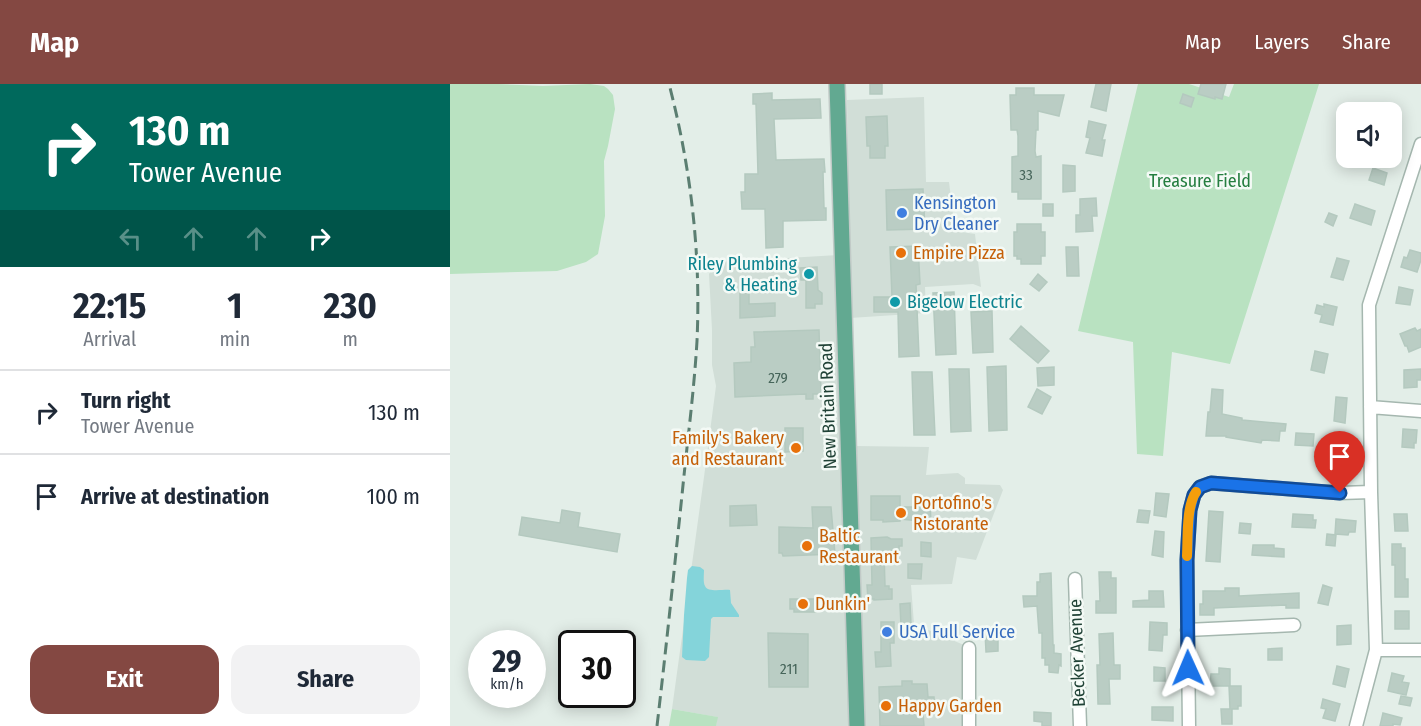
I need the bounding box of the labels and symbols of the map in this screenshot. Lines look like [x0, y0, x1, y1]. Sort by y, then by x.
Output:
house number: 33 [1019, 166, 1033, 184]
park label: Treasure Field [1149, 170, 1251, 192]
place label: Kensington Dry Cleaner [914, 192, 1000, 235]
marker: Kensington Dry Cleaner [895, 206, 909, 220]
place label: Empire Pizza [913, 242, 1005, 264]
marker: Empire Pizza [894, 246, 908, 260]
place label: Riley Plumbing & Heating [688, 253, 798, 296]
marker: Riley Plumbing & Heating [802, 267, 816, 281]
place label: Bigelow Electric [907, 291, 1023, 313]
marker: Bigelow Electric [888, 295, 902, 309]
street label: New Britain Road [815, 342, 841, 470]
house number: 279 [768, 369, 788, 387]
place label: Family's Bakery and Restaurant [672, 427, 784, 470]
pin [1314, 431, 1365, 493]
marker: Family's Bakery and Restaurant [789, 441, 803, 455]
place label: Portofino's Ristorante [913, 492, 992, 535]
marker: Portofino's Ristorante [894, 506, 908, 520]
place label: Baltic Restaurant [819, 525, 899, 568]
marker: Baltic Restaurant [800, 539, 814, 553]
place label: Dunkin' [815, 593, 870, 615]
marker: Dunkin' [796, 597, 810, 611]
street label: Becker Avenue [1064, 598, 1090, 707]
place label: USA Full Service [899, 621, 1015, 643]
marker: USA Full Service [880, 625, 894, 639]
speed limit sign: 30 [558, 630, 636, 708]
position arrow [1156, 636, 1220, 700]
house number: 211 [780, 660, 798, 678]
place label: Happy Garden [898, 695, 1002, 717]
marker: Happy Garden [879, 699, 893, 713]

